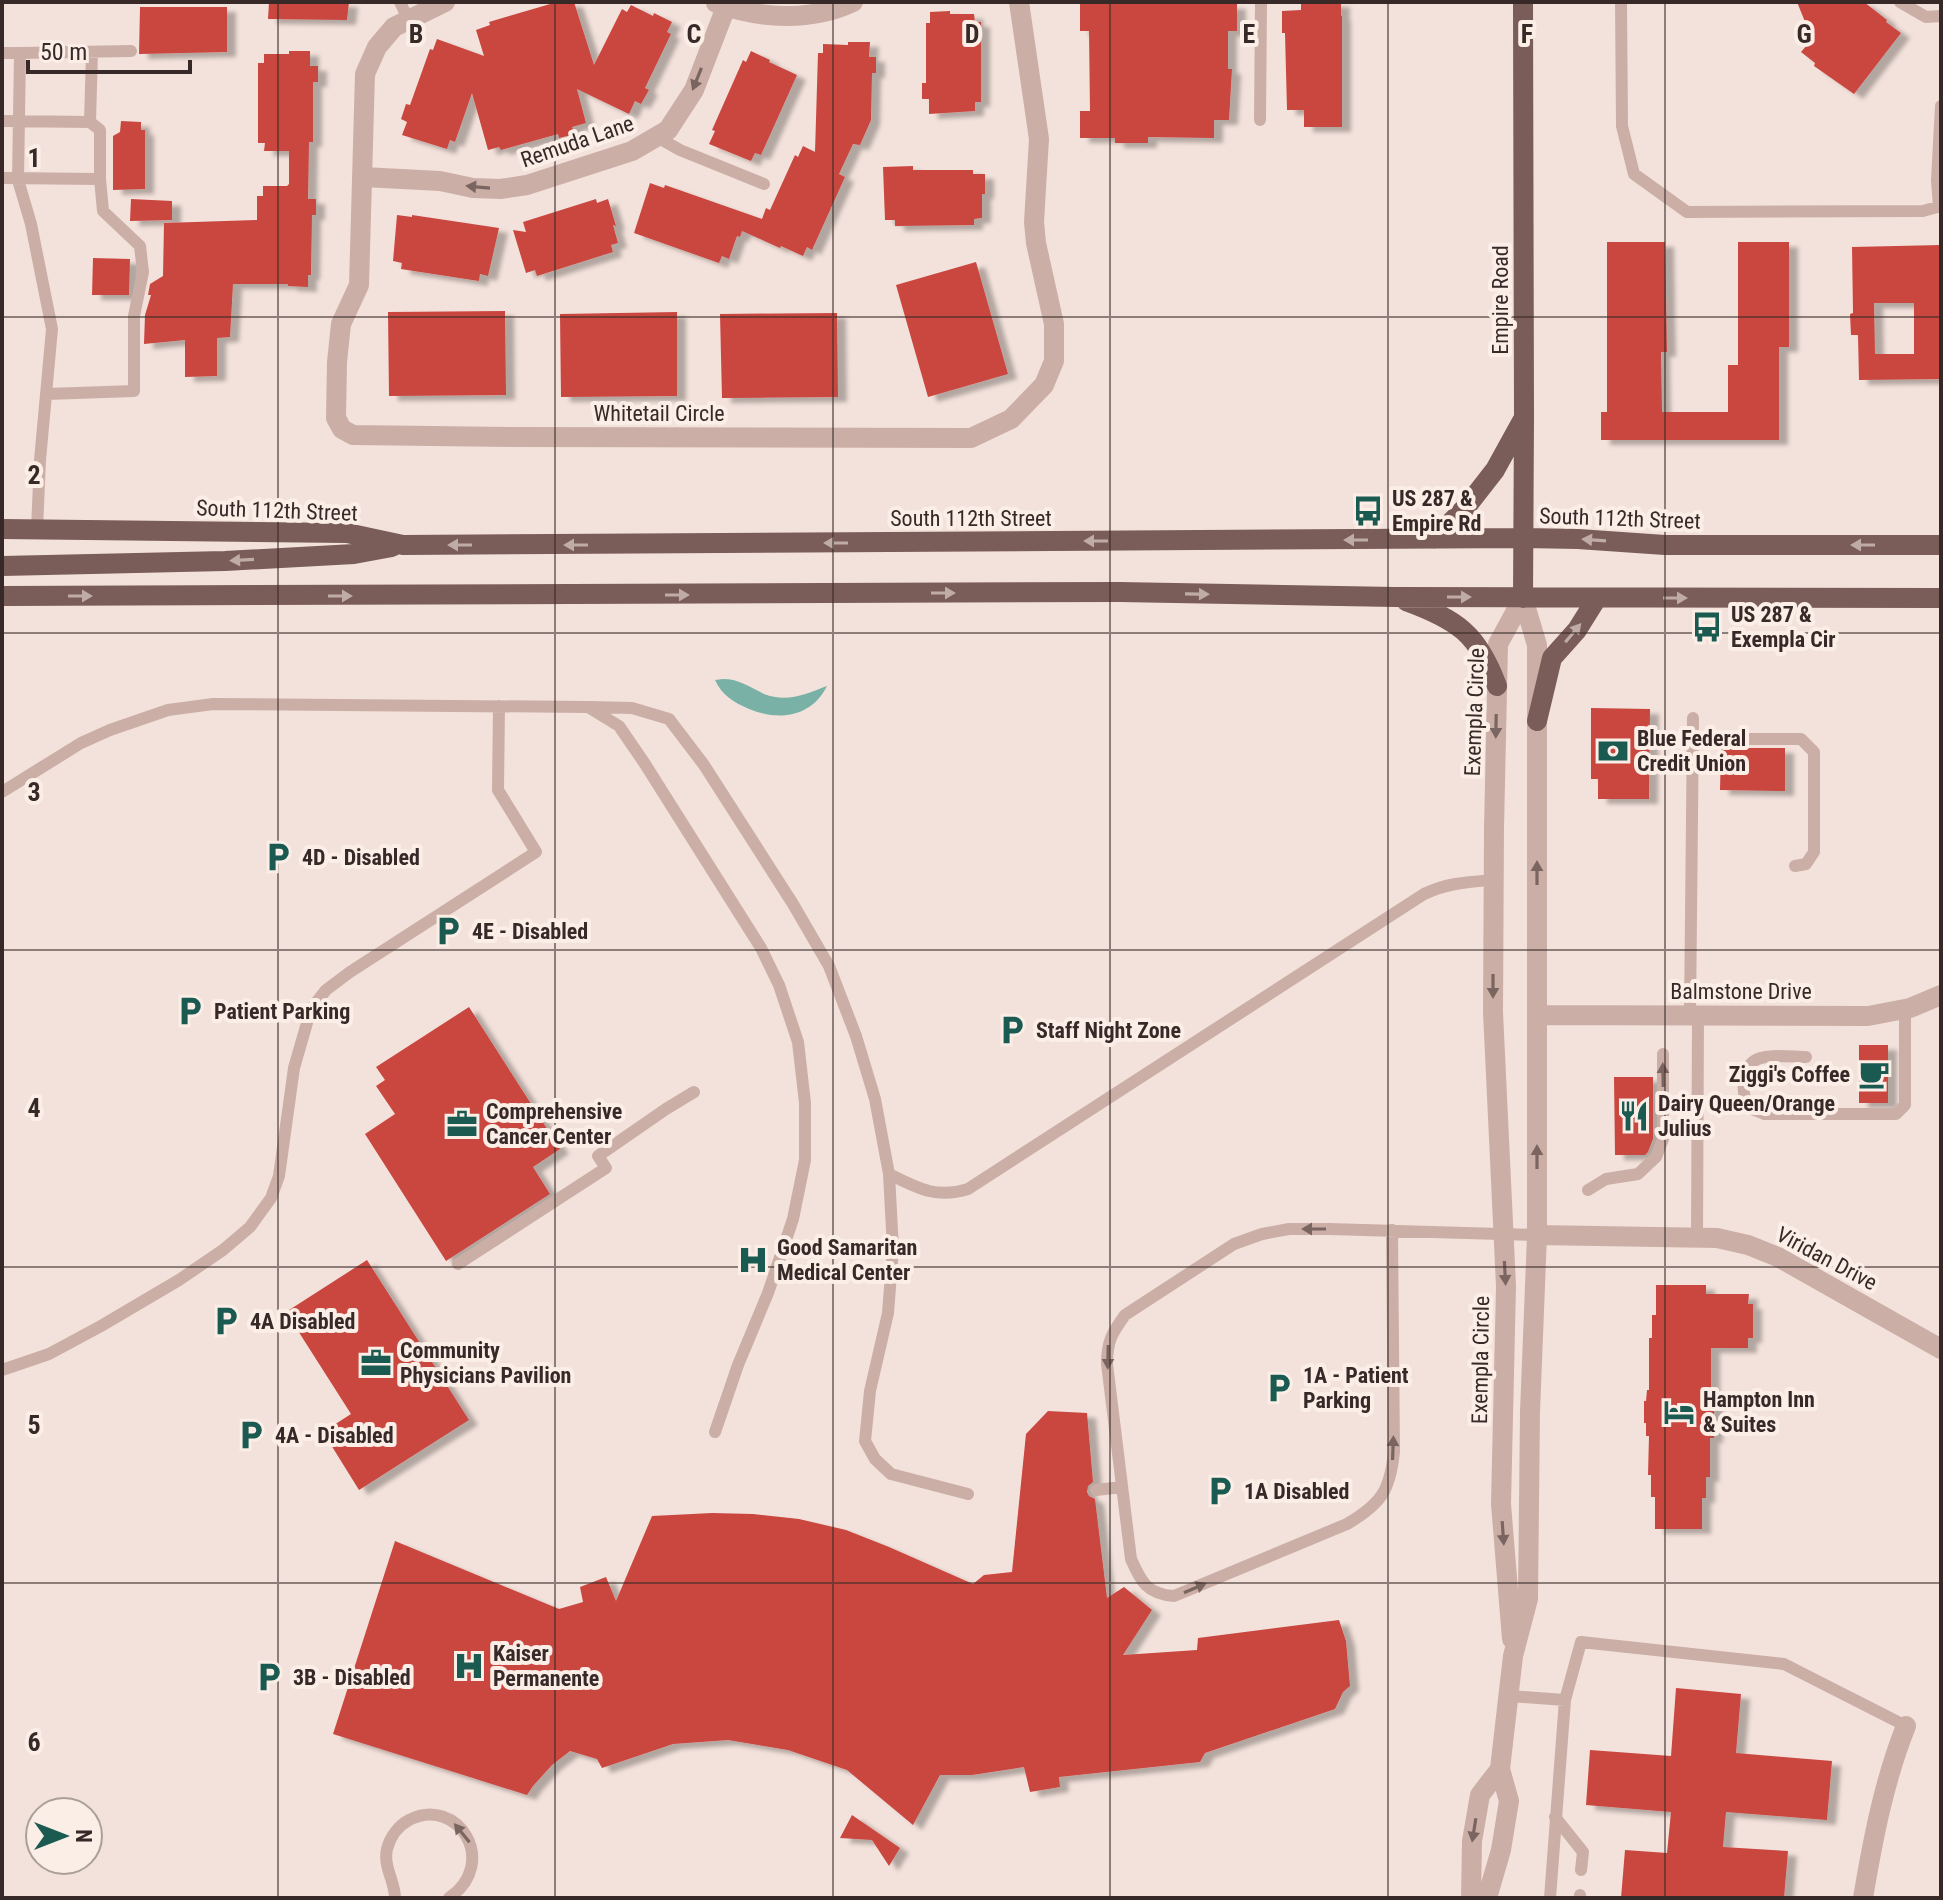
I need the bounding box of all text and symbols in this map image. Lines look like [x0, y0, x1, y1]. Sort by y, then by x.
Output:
text: B [409, 19, 423, 49]
text: C [687, 19, 702, 49]
text: D [965, 19, 979, 49]
text: E [1243, 19, 1256, 49]
text: F [1521, 19, 1533, 49]
text: G [1796, 19, 1812, 49]
scale bar [28, 24, 190, 74]
text: 50 m [40, 38, 87, 66]
one-way arrow [691, 67, 704, 91]
street label: Remuda Lane [517, 110, 637, 172]
text: 1 [27, 143, 41, 173]
one-way arrow [465, 180, 490, 193]
street label: Empire Road [1488, 245, 1513, 355]
street label: Whitetail Circle [594, 401, 725, 426]
text: 2 [27, 460, 41, 490]
place label: US 287 & Empire Rd [1392, 486, 1481, 536]
bus stop icon: US 287 & Empire Rd [1351, 494, 1385, 528]
street label: South 112th Street [196, 495, 358, 526]
street label: South 112th Street [1539, 503, 1701, 534]
street label: South 112th Street [890, 506, 1052, 531]
one-way arrow [1581, 533, 1606, 546]
one-way arrow [1343, 534, 1368, 546]
one-way arrow [1083, 535, 1108, 547]
one-way arrow [823, 537, 848, 549]
one-way arrow [563, 538, 588, 551]
one-way arrow [447, 539, 472, 551]
one-way arrow [1850, 539, 1875, 551]
one-way arrow [229, 554, 254, 567]
one-way arrow [931, 587, 956, 599]
one-way arrow [665, 588, 690, 601]
one-way arrow [1185, 588, 1210, 600]
one-way arrow [68, 590, 93, 603]
one-way arrow [328, 590, 353, 602]
one-way arrow [1447, 591, 1472, 603]
one-way arrow [1663, 592, 1688, 604]
place label: US 287 & Exempla Cir [1731, 602, 1836, 652]
bus stop icon: US 287 & Exempla Cir [1690, 610, 1724, 644]
one-way arrow [1565, 622, 1582, 643]
street label: Exempla Circle [1460, 647, 1489, 777]
one-way arrow [1490, 714, 1502, 739]
place label: Blue Federal Credit Union [1637, 726, 1746, 776]
bank icon: Blue Federal Credit Union [1596, 734, 1630, 768]
text: 3 [27, 777, 41, 807]
parking icon: 4D - Disabled [261, 840, 295, 874]
place label: 4D - Disabled [302, 845, 420, 870]
one-way arrow [1531, 860, 1543, 885]
parking icon: 4E - Disabled [431, 914, 465, 948]
place label: 4E - Disabled [472, 919, 588, 944]
one-way arrow [1487, 974, 1499, 999]
street label: Balmstone Drive [1670, 979, 1812, 1004]
parking icon: Patient Parking [173, 994, 207, 1028]
place label: Patient Parking [214, 999, 350, 1024]
parking icon: Staff Night Zone [995, 1013, 1029, 1047]
place label: Staff Night Zone [1036, 1018, 1181, 1043]
cafe icon: Ziggi's Coffee [1857, 1057, 1891, 1091]
one-way arrow [1657, 1062, 1669, 1087]
place label: Ziggi's Coffee [1729, 1062, 1850, 1087]
place label: Dairy Queen/Orange Julius [1658, 1091, 1835, 1141]
text: 4 [27, 1093, 41, 1123]
place label: Comprehensive Cancer Center [486, 1099, 622, 1149]
restaurant icon: Dairy Queen/Orange Julius [1617, 1099, 1651, 1133]
office icon: Comprehensive Cancer Center [445, 1107, 479, 1141]
one-way arrow [1531, 1144, 1543, 1169]
street label: Viridan Drive [1772, 1222, 1881, 1295]
one-way arrow [1301, 1223, 1326, 1235]
place label: Good Samaritan Medical Center [777, 1235, 917, 1285]
hospital icon: Good Samaritan Medical Center [736, 1243, 770, 1277]
one-way arrow [1499, 1261, 1512, 1286]
street label: Exempla Circle [1467, 1296, 1494, 1424]
parking icon: 4A Disabled [209, 1304, 243, 1338]
place label: 4A Disabled [250, 1309, 356, 1334]
place label: Community Physicians Pavilion [400, 1338, 571, 1388]
one-way arrow [1102, 1345, 1114, 1370]
office icon: Community Physicians Pavilion [359, 1346, 393, 1380]
place label: 1A - Patient Parking [1303, 1363, 1409, 1413]
parking icon: 1A - Patient Parking [1262, 1371, 1296, 1405]
place label: Hampton Inn & Suites [1703, 1387, 1815, 1437]
hotel icon: Hampton Inn & Suites [1662, 1395, 1696, 1429]
text: 5 [27, 1410, 41, 1440]
parking icon: 4A - Disabled [234, 1418, 268, 1452]
place label: 4A - Disabled [275, 1423, 394, 1448]
one-way arrow [1387, 1435, 1400, 1460]
parking icon: 1A Disabled [1203, 1474, 1237, 1508]
place label: 1A Disabled [1244, 1479, 1350, 1504]
one-way arrow [1497, 1521, 1510, 1546]
one-way arrow [1183, 1581, 1207, 1594]
place label: Kaiser Permanente [493, 1641, 599, 1691]
hospital icon: Kaiser Permanente [452, 1649, 486, 1683]
parking icon: 3B - Disabled [252, 1660, 286, 1694]
place label: 3B - Disabled [293, 1665, 411, 1690]
text: 6 [27, 1727, 41, 1757]
north arrow [24, 1796, 104, 1876]
one-way arrow [1467, 1818, 1480, 1843]
one-way arrow [453, 1822, 470, 1843]
text: N [71, 1829, 96, 1843]

